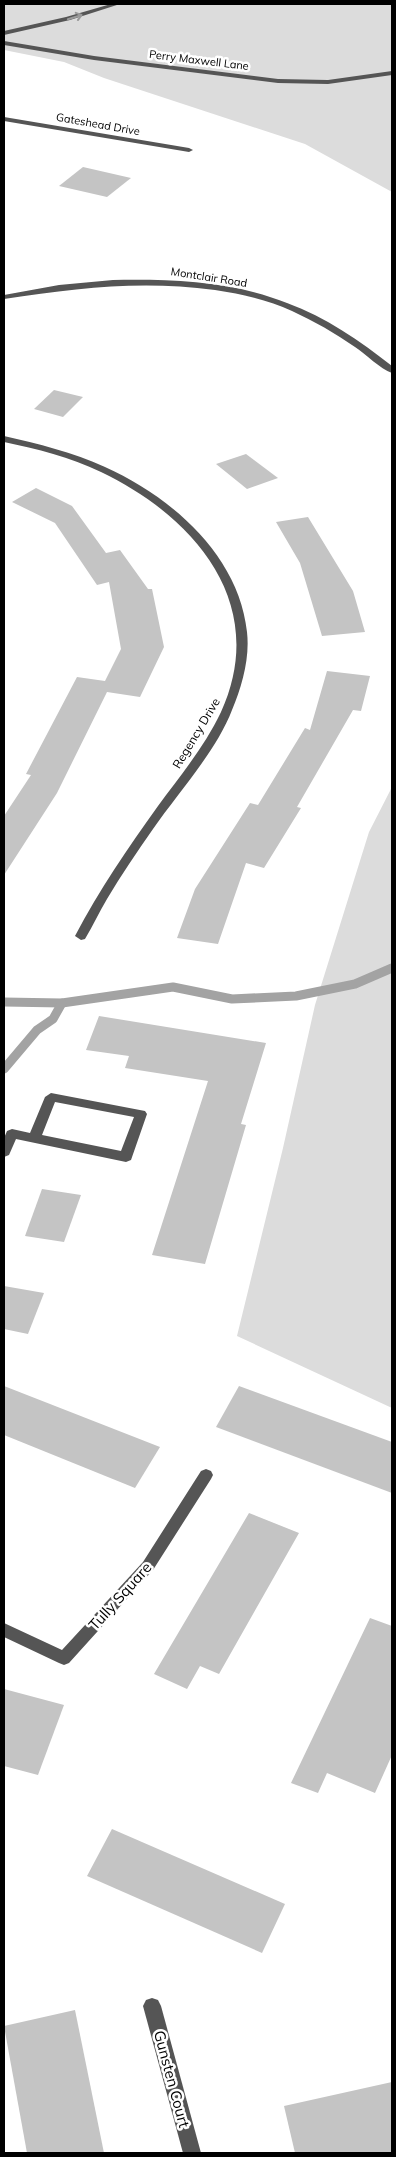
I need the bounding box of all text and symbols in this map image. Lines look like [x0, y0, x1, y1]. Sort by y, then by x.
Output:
one-way arrow [66, 12, 82, 22]
street label: Perry Maxwell Lane [148, 47, 250, 73]
street label: Gateshead Drive [55, 110, 141, 138]
street label: Montclair Road [170, 264, 248, 290]
street label: Regency Drive [169, 695, 223, 771]
street label: Tully Square [84, 1558, 156, 1634]
street label: Gunsten Court [150, 2028, 194, 2130]

